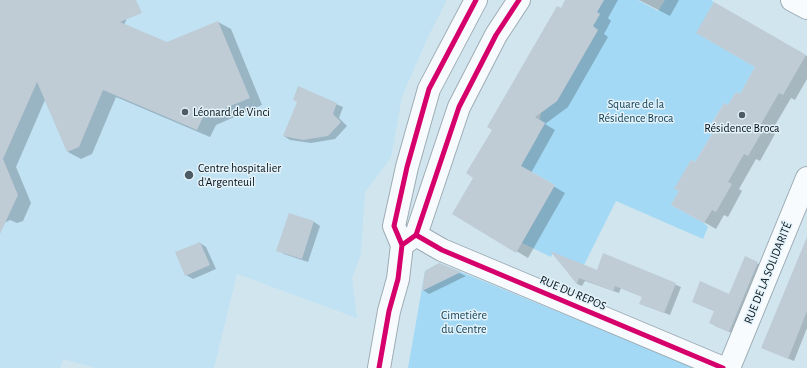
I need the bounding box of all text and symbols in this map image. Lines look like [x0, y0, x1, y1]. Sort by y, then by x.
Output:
park label: Square de la Résidence Broca [598, 97, 674, 125]
place label: Léonard de Vinci [193, 105, 270, 119]
marker: Léonard de Vinci [180, 107, 190, 117]
marker: Résidence Broca [737, 110, 747, 120]
place label: Résidence Broca [704, 121, 780, 135]
place label: Centre hospitalier d'Argenteuil [198, 161, 281, 189]
marker: Centre hospitalier d'Argenteuil [183, 169, 195, 181]
street label: RUE DE LA SOLIDARITÉ [741, 220, 795, 326]
street label: RUE DU REPOS [538, 273, 608, 313]
park label: Cimetière du Centre [441, 308, 487, 336]

